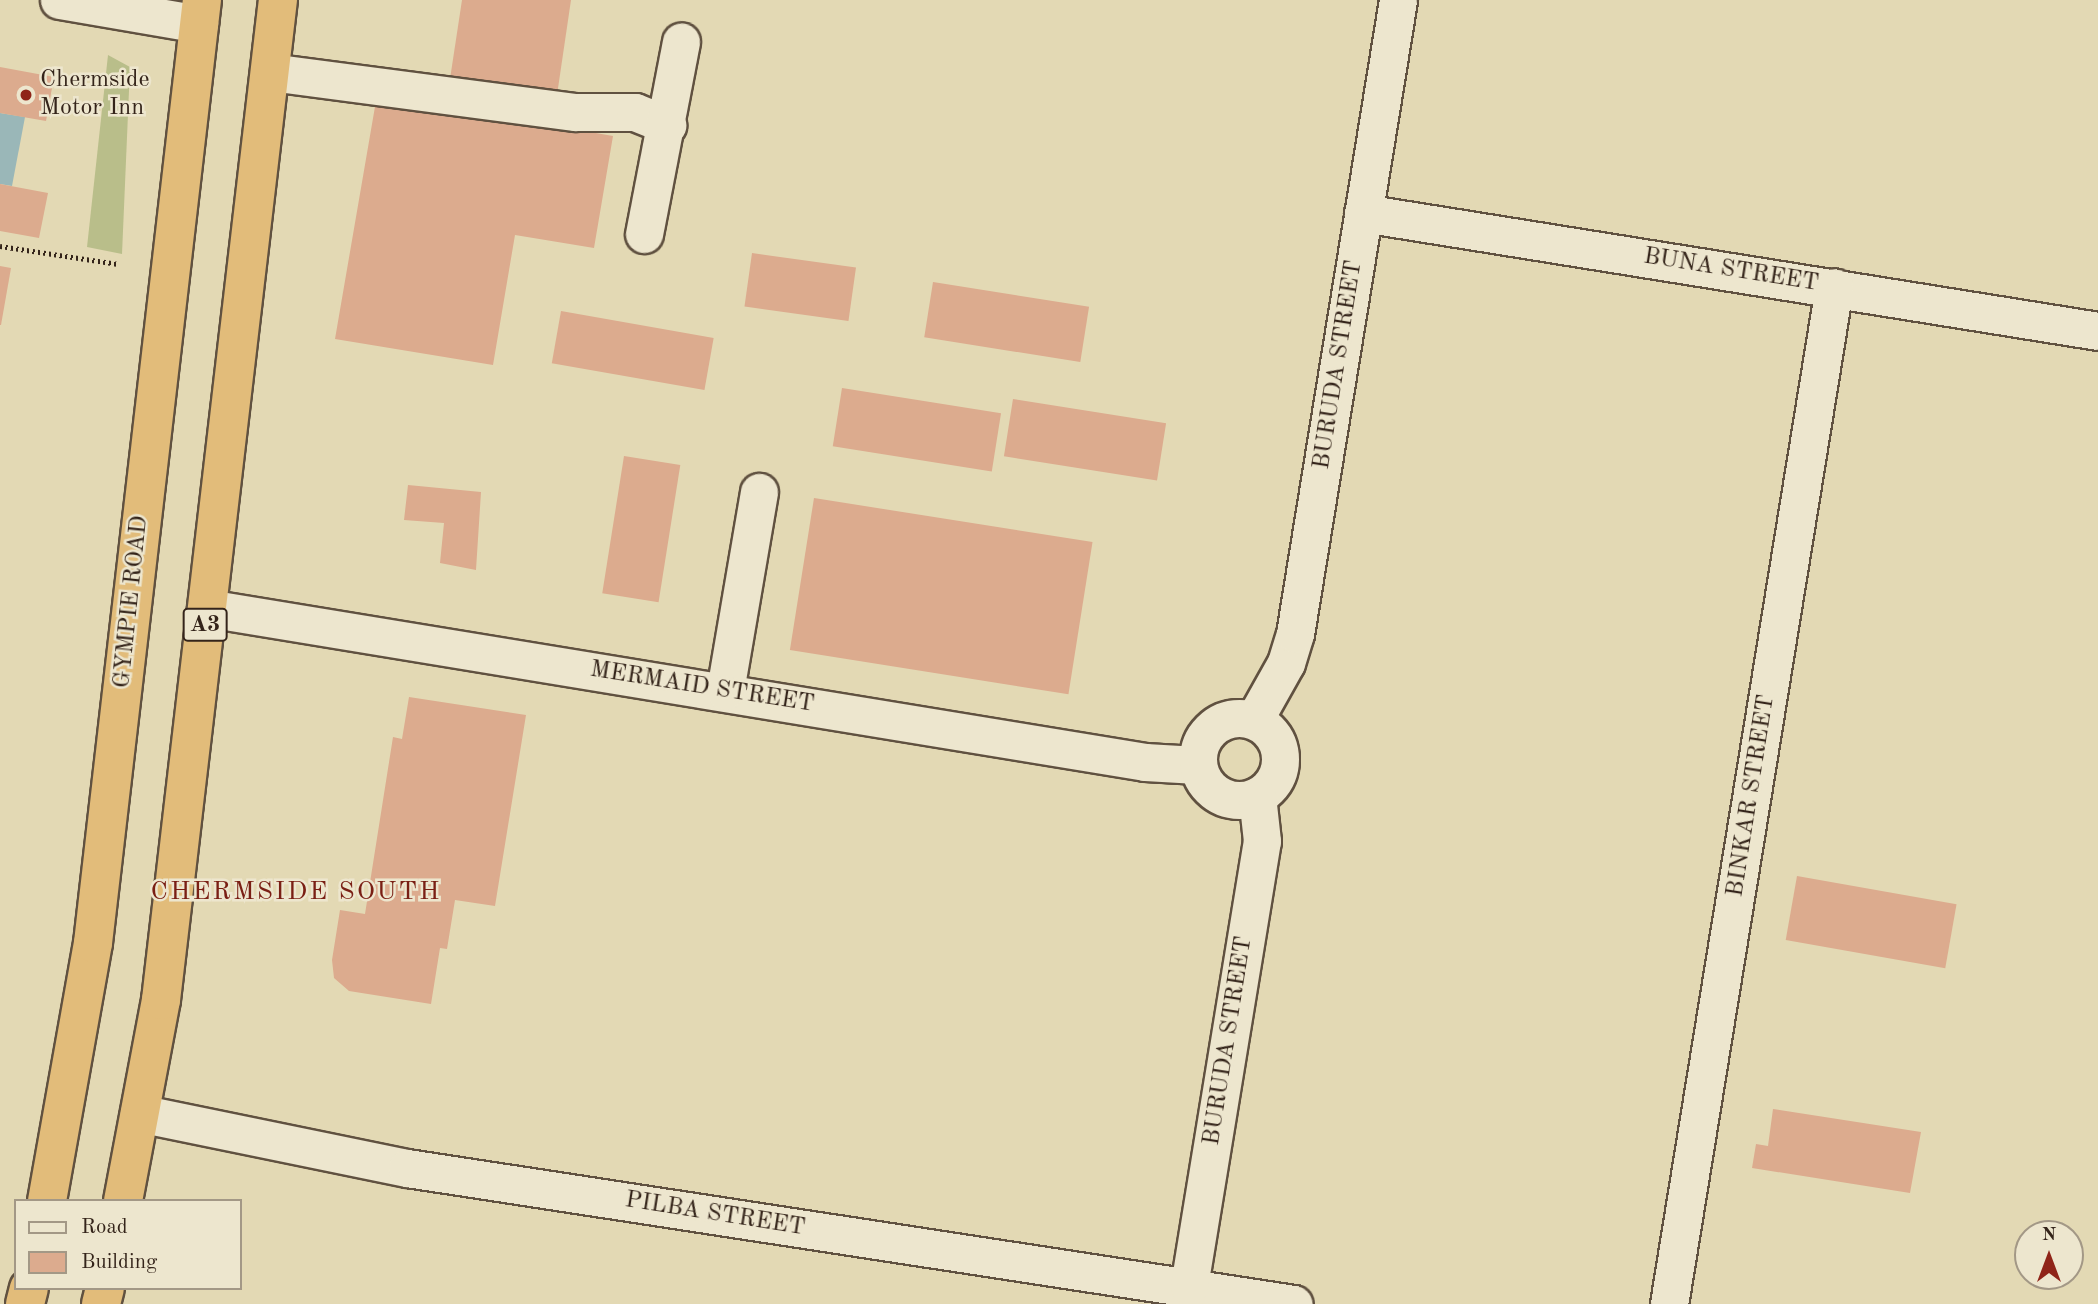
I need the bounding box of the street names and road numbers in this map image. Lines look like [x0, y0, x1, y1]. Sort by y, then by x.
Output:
street label: BUNA STREET [1641, 243, 1821, 299]
street label: BURUDA STREET [1308, 258, 1370, 472]
street label: GYMPIE ROAD [109, 514, 155, 690]
road number: A3 [182, 606, 228, 645]
street label: MERMAID STREET [588, 656, 816, 720]
street label: BINKAR STREET [1722, 693, 1782, 899]
street label: BURUDA STREET [1198, 934, 1260, 1148]
street label: PILBA STREET [623, 1187, 807, 1243]

